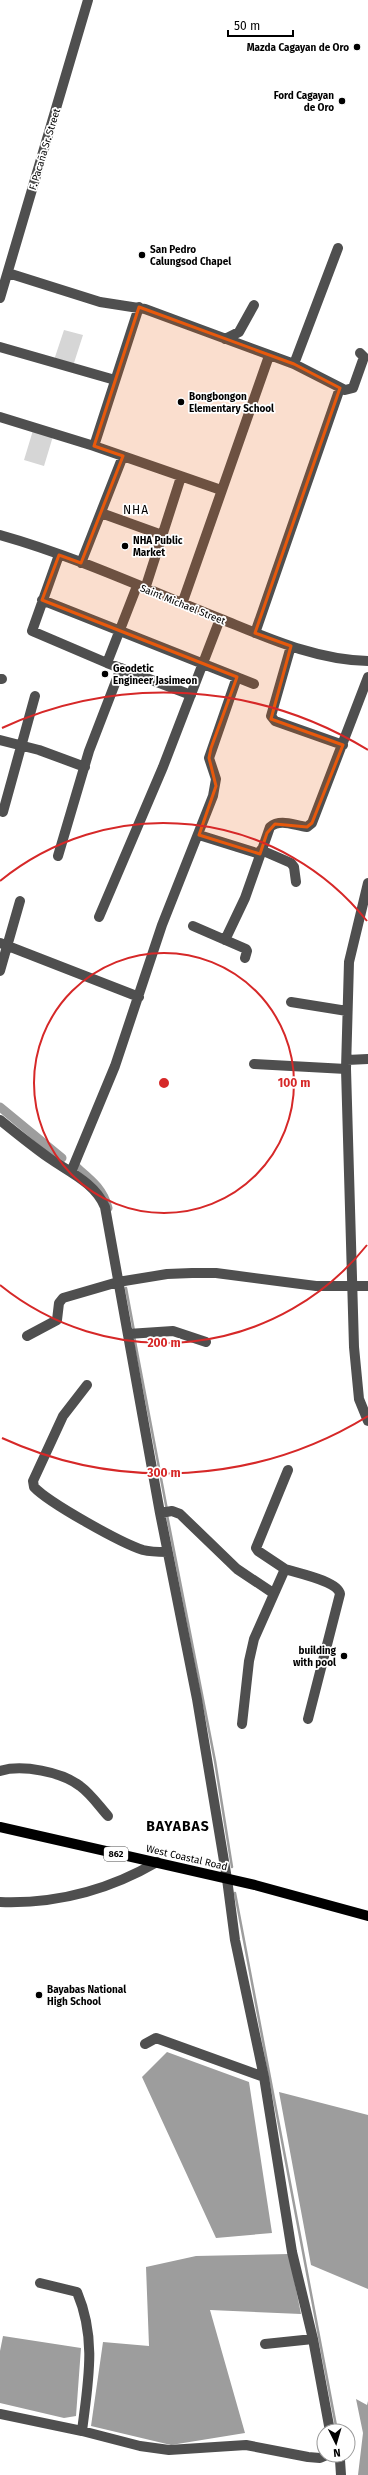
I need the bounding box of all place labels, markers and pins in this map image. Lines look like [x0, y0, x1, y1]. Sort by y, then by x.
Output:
place label: Mazda Cagayan de Oro [247, 42, 349, 54]
marker: Mazda Cagayan de Oro [352, 42, 362, 52]
place label: Ford Cagayan de Oro [274, 90, 334, 114]
marker: Ford Cagayan de Oro [337, 96, 347, 106]
place label: San Pedro Calungsod Chapel [150, 244, 231, 268]
marker: San Pedro Calungsod Chapel [137, 250, 147, 260]
place label: Bongbongon Elementary School [189, 391, 274, 415]
marker: Bongbongon Elementary School [176, 397, 186, 407]
place label: NHA Public Market [133, 535, 183, 559]
marker: NHA Public Market [120, 541, 130, 551]
place label: Geodetic Engineer Jasimeon [113, 663, 197, 687]
marker: Geodetic Engineer Jasimeon [100, 669, 110, 679]
centre of rings [157, 1076, 171, 1090]
place label: building with pool [293, 1645, 336, 1669]
marker: building with pool [339, 1651, 349, 1661]
place label: Bayabas National High School [47, 1984, 126, 2008]
marker: Bayabas National High School [34, 1990, 44, 2000]

